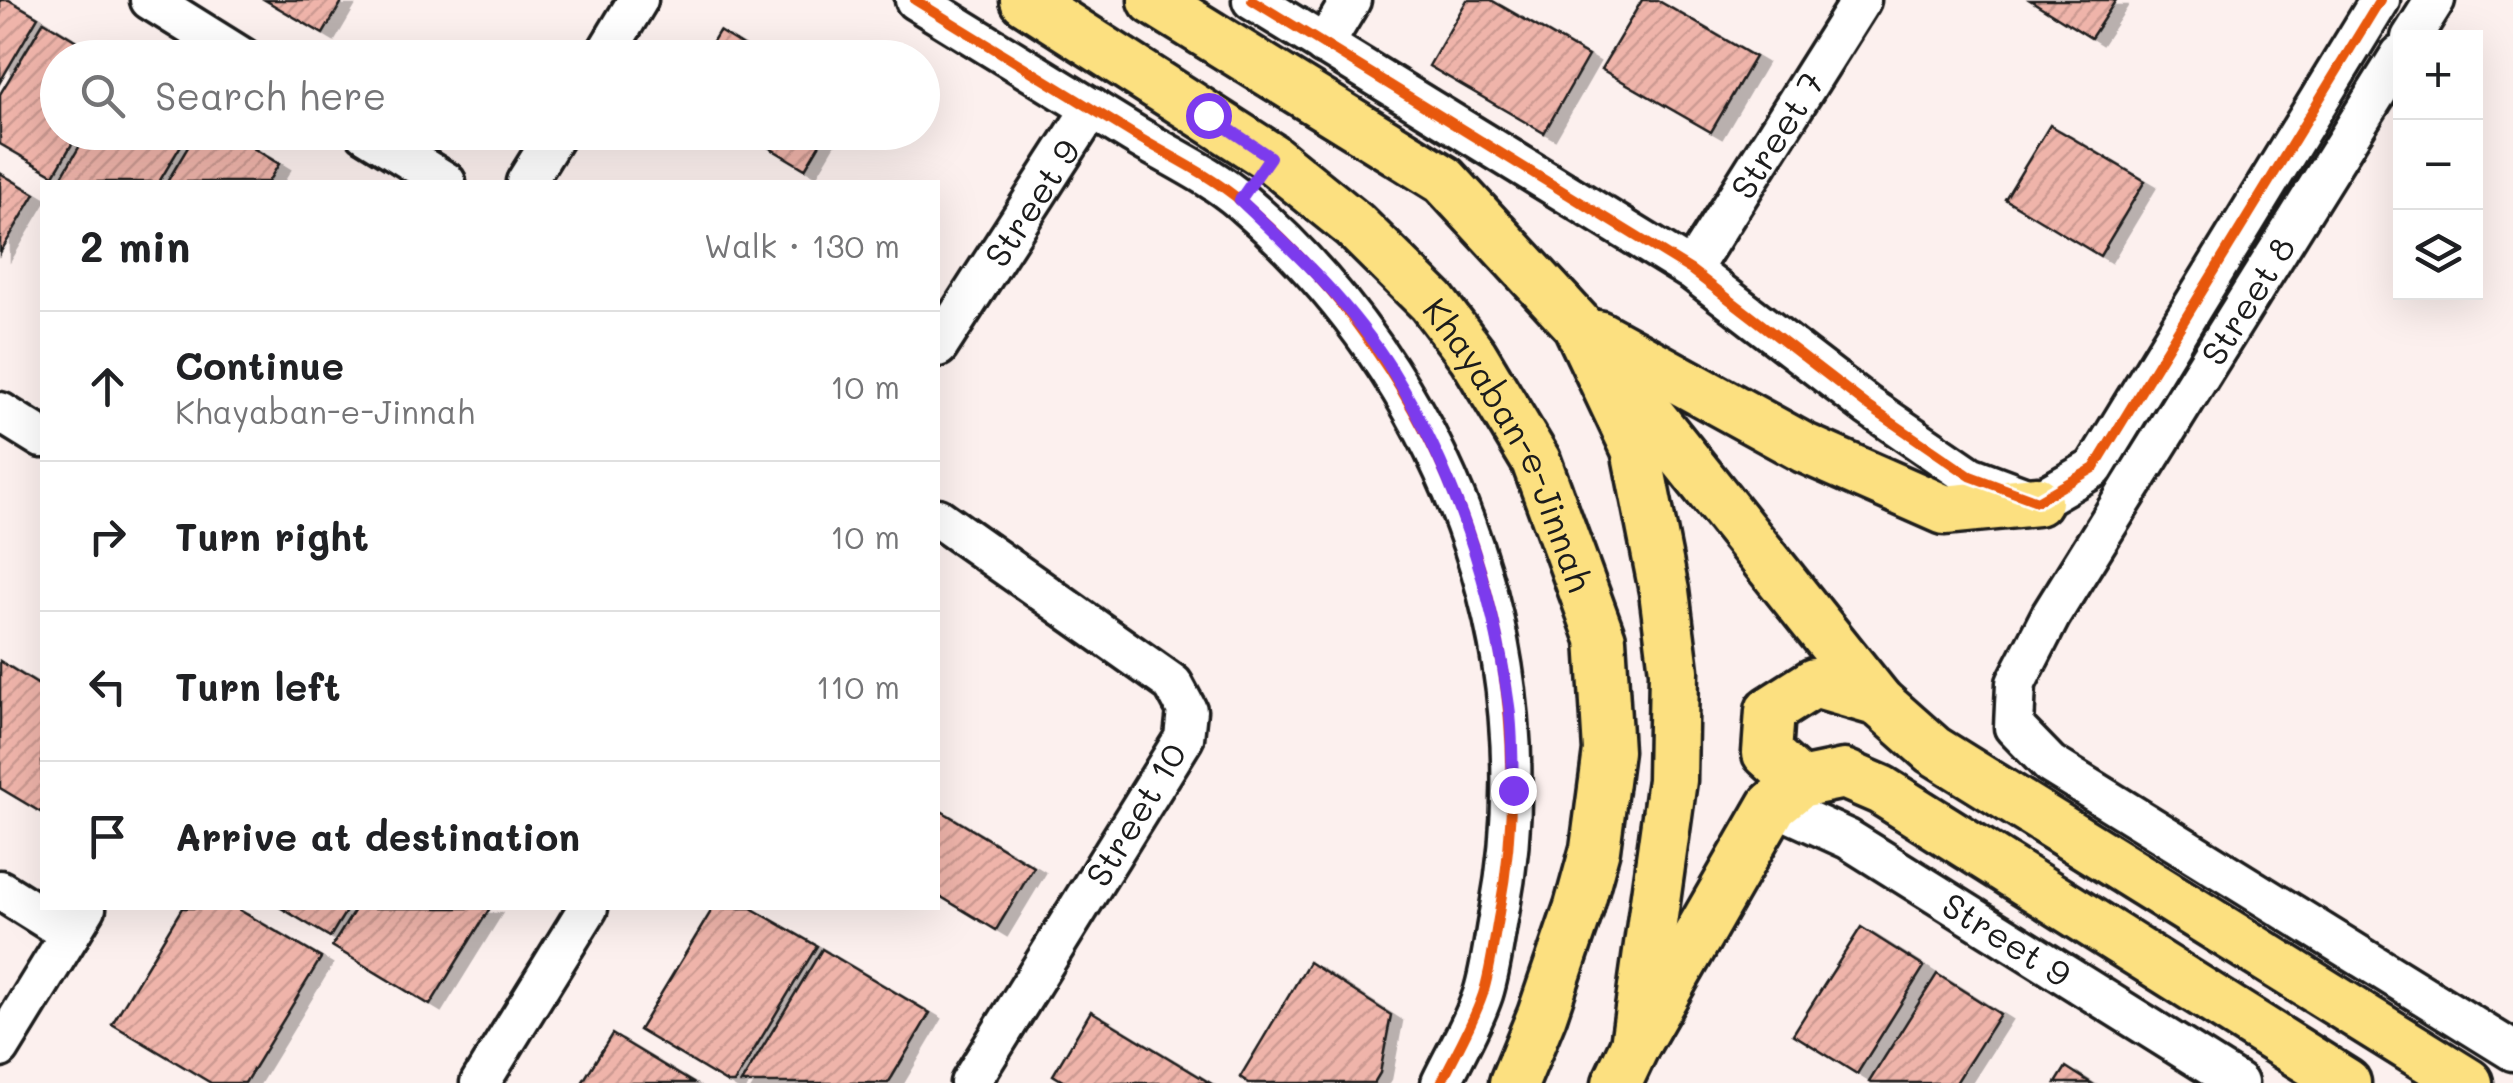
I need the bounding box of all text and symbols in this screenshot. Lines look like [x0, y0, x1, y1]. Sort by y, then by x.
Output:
map controls [2393, 30, 2483, 300]
button: + [2393, 30, 2483, 120]
search box [40, 40, 940, 150]
street label: Street 7 [1719, 62, 1834, 207]
icon: search [75, 68, 130, 123]
text: Search here [155, 70, 386, 120]
route start [1186, 93, 1232, 139]
button: − [2393, 120, 2483, 210]
street label: Street 9 [973, 130, 1089, 275]
button: layers [2393, 210, 2483, 300]
text: 2 min [80, 218, 190, 273]
text: Walk · 130 m [704, 224, 900, 266]
street label: Street 8 [2189, 227, 2305, 373]
street label: Khayaban-e-Jinnah [1413, 288, 1605, 598]
text: Continue [175, 340, 344, 390]
icon: ahead [80, 359, 135, 414]
text: 10 m [830, 365, 900, 407]
text: Khayaban-e-Jinnah [175, 390, 475, 432]
icon: right [80, 509, 135, 564]
text: Turn right [175, 511, 369, 561]
text: 10 m [830, 515, 900, 557]
icon: left [80, 659, 135, 714]
text: Turn left [175, 661, 341, 711]
text: 110 m [816, 665, 900, 707]
street label: Street 10 [1074, 734, 1196, 894]
route end [1491, 768, 1537, 814]
icon: arrive [80, 809, 135, 864]
text: Arrive at destination [175, 811, 580, 861]
street label: Street 9 [1934, 881, 2080, 996]

